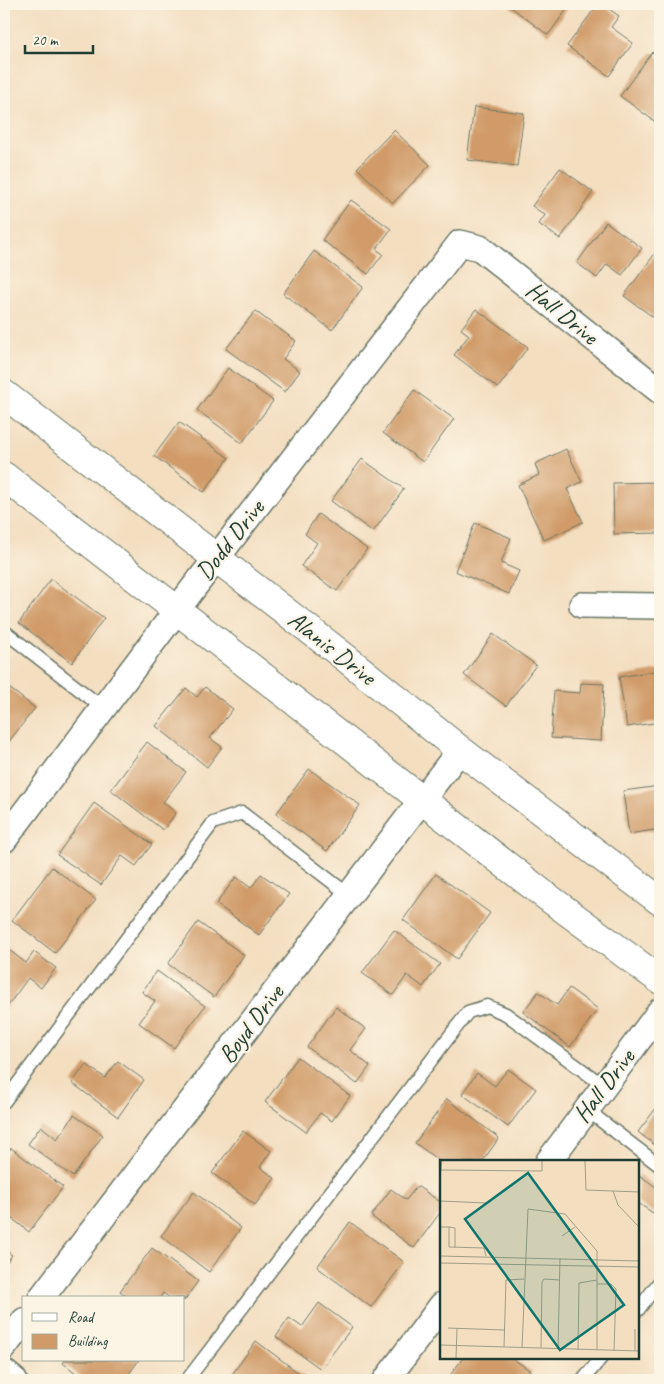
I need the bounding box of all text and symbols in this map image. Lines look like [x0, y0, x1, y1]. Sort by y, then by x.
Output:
scale bar [25, 22, 92, 54]
text: 20 m [32, 31, 59, 50]
street label: Hall Drive [519, 274, 606, 353]
street label: Dodd Drive [189, 492, 273, 587]
street label: Alanis Drive [282, 604, 384, 693]
street label: Boyd Drive [211, 977, 292, 1070]
street label: Hall Drive [566, 1041, 643, 1129]
inset map [440, 1160, 639, 1359]
legend [22, 1296, 185, 1362]
text: Road [68, 1308, 95, 1327]
text: Building [68, 1332, 108, 1351]

